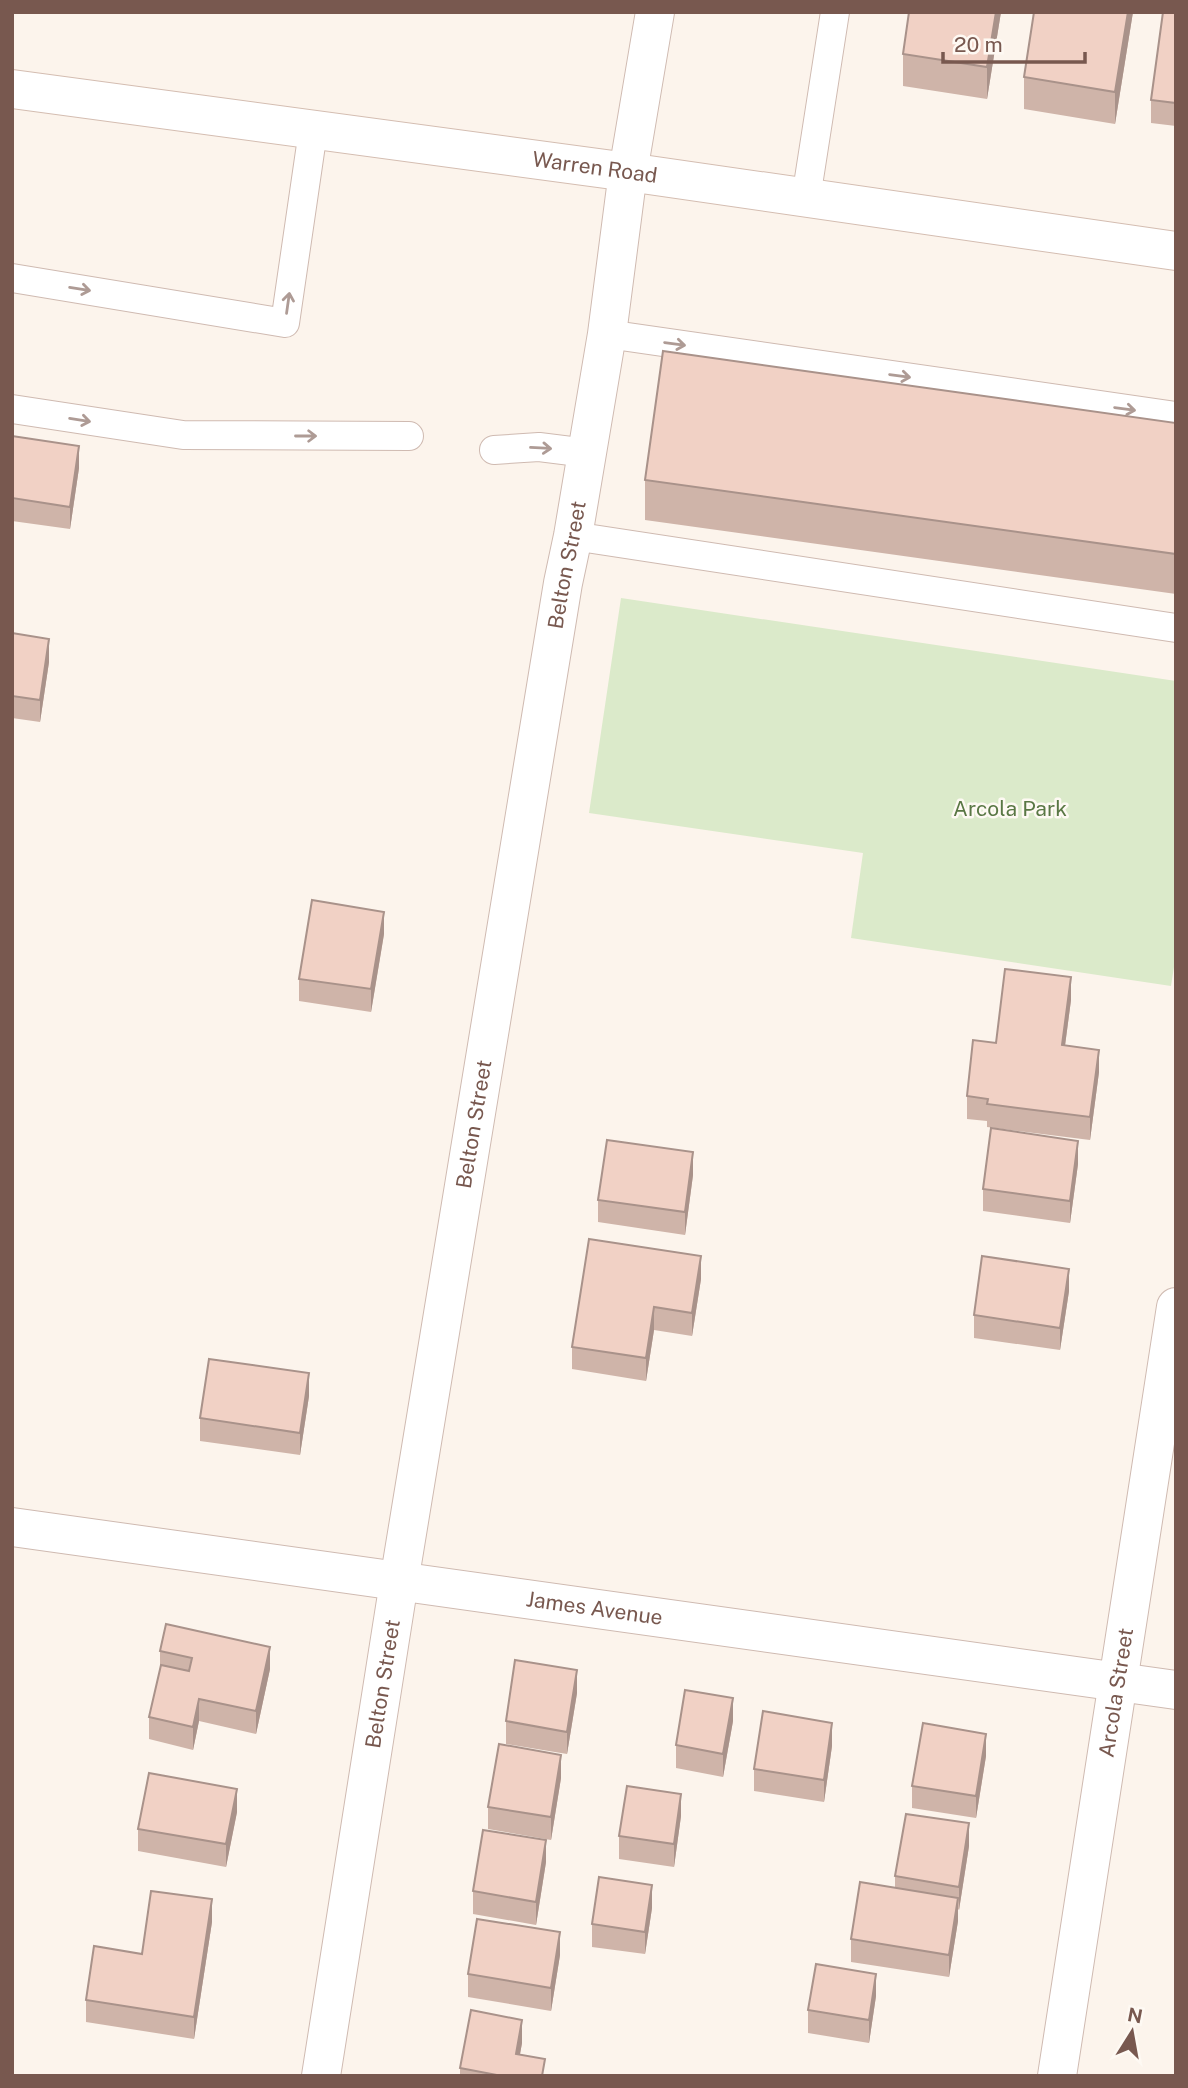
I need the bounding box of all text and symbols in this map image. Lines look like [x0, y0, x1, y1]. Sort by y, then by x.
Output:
scale bar [943, 21, 1085, 65]
text: 20 m [954, 32, 1003, 57]
street label: Warren Road [531, 146, 659, 188]
one-way arrow [68, 283, 91, 296]
one-way arrow [281, 292, 294, 315]
one-way arrow [663, 337, 686, 350]
one-way arrow [888, 370, 911, 383]
one-way arrow [1113, 402, 1136, 415]
one-way arrow [68, 414, 90, 427]
one-way arrow [294, 429, 317, 443]
one-way arrow [529, 442, 552, 455]
street label: Belton Street [543, 499, 591, 631]
park label: Arcola Park [953, 796, 1067, 821]
street label: Belton Street [451, 1058, 497, 1190]
street label: James Avenue [524, 1586, 664, 1630]
street label: Belton Street [360, 1618, 405, 1750]
street label: Arcola Street [1094, 1626, 1138, 1759]
north arrow [1097, 1997, 1167, 2067]
text: N [1126, 2003, 1145, 2028]

